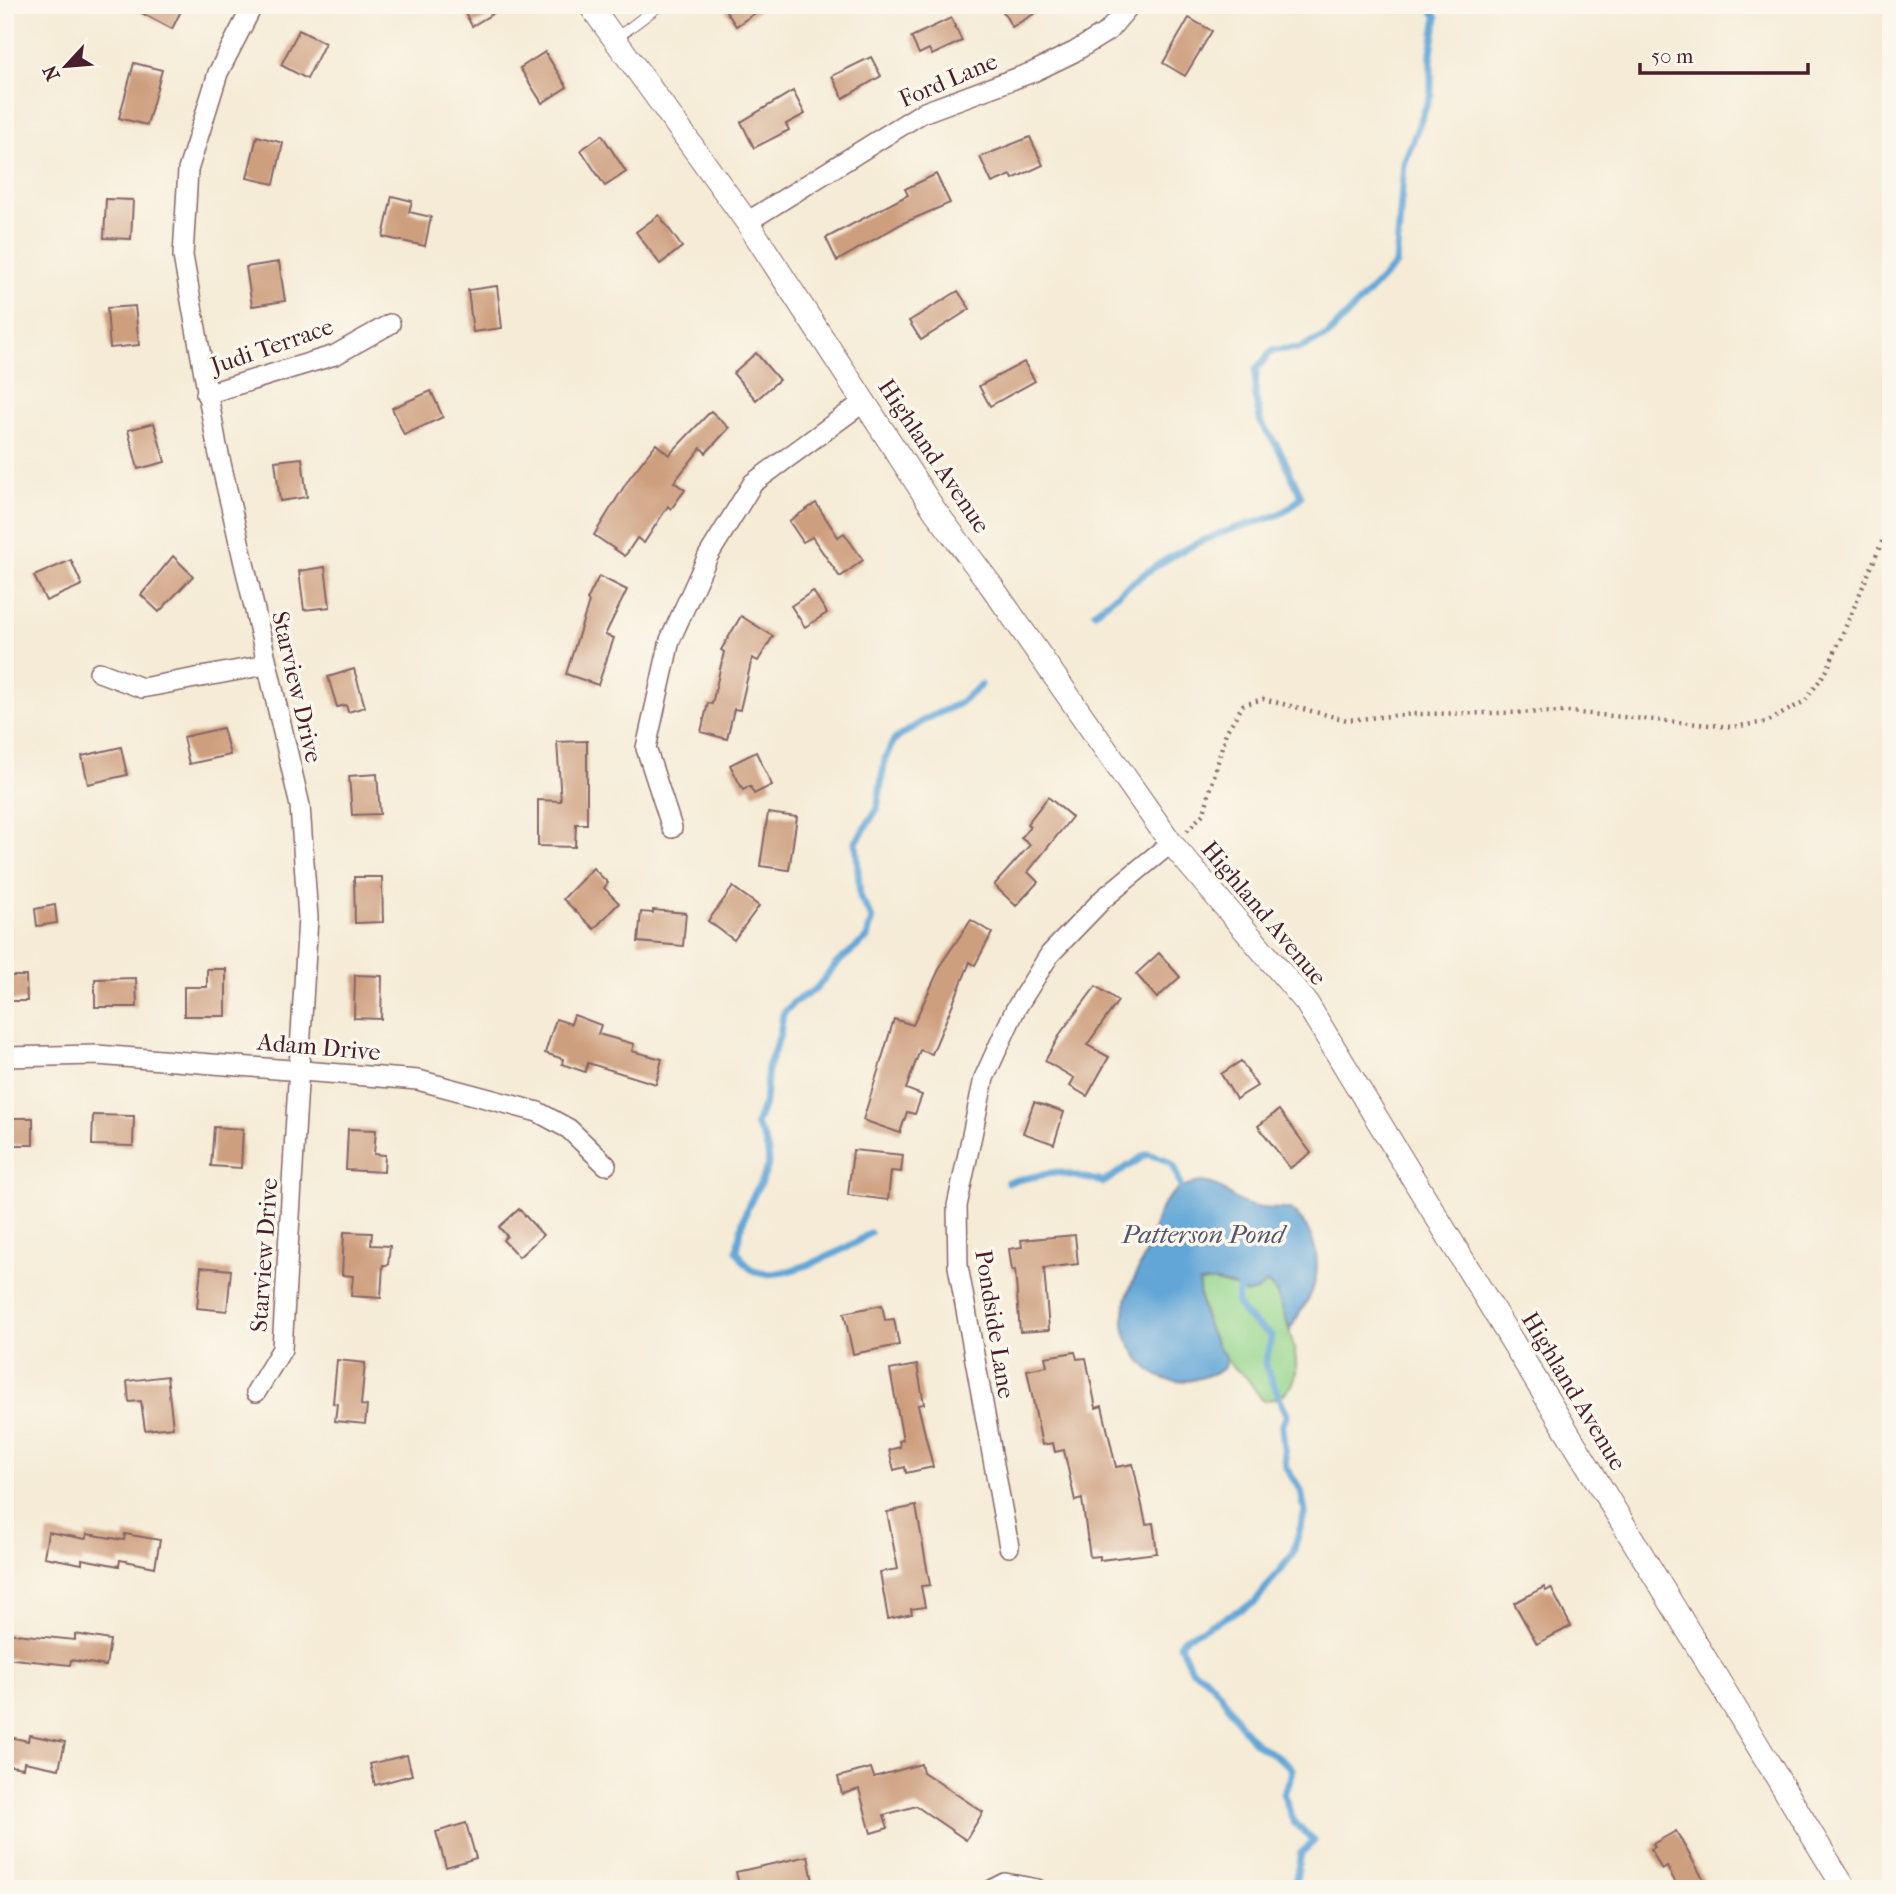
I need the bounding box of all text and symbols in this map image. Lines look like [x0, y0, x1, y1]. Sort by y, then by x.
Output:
north arrow [32, 32, 102, 102]
scale bar [1640, 32, 1808, 76]
text: 50 m [1651, 44, 1694, 68]
street label: Ford Lane [895, 47, 1002, 113]
text: N [38, 61, 65, 84]
street label: Judi Terrace [205, 312, 337, 381]
street label: Highland Avenue [872, 374, 996, 538]
street label: Starview Drive [266, 609, 328, 766]
street label: Highland Avenue [1196, 835, 1333, 991]
street label: Adam Drive [255, 1028, 382, 1066]
street label: Starview Drive [245, 1177, 283, 1333]
water label: Patterson Pond [1121, 1219, 1288, 1250]
street label: Pondside Lane [969, 1248, 1021, 1400]
street label: Highland Avenue [1516, 1307, 1632, 1475]

